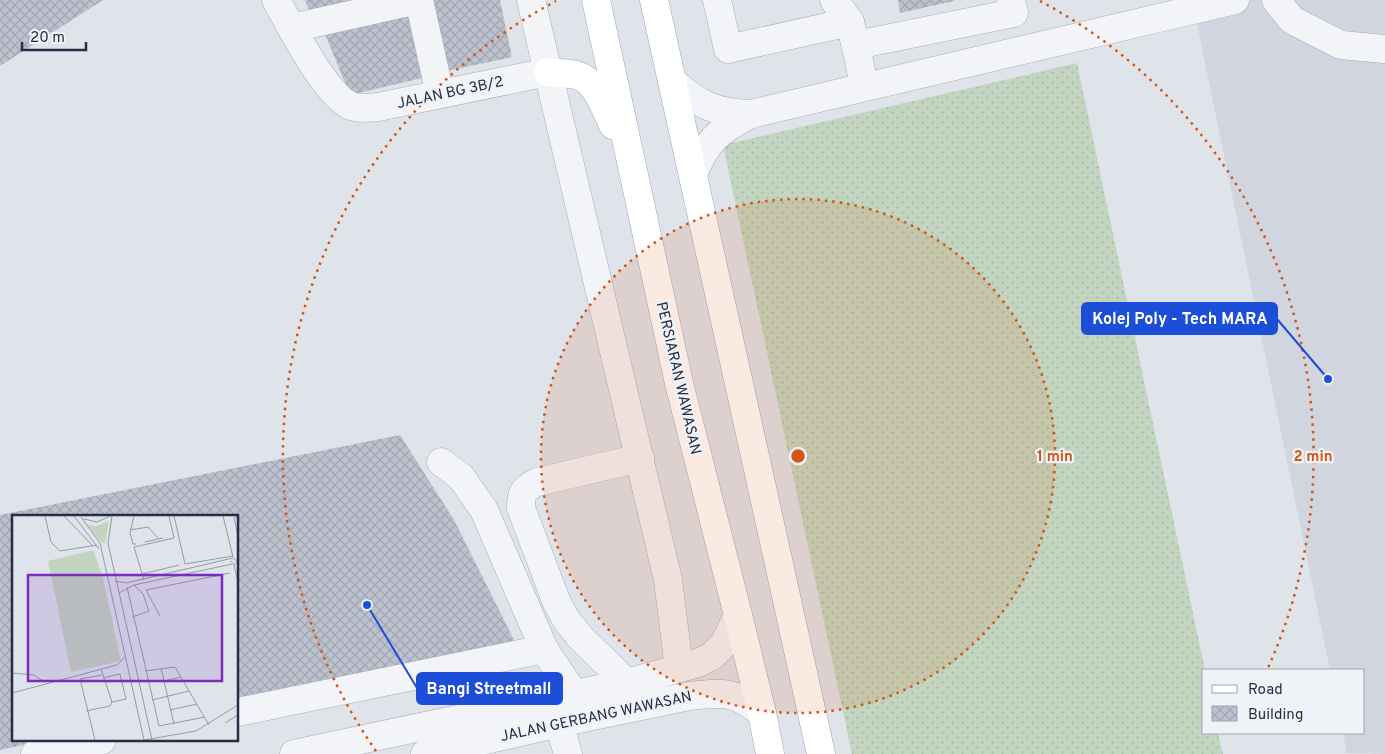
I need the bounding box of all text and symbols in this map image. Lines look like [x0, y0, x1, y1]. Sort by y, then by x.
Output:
scale bar [22, 20, 86, 52]
text: 20 m [30, 29, 65, 48]
street label: JALAN BG 3B/2 [395, 73, 505, 114]
street label: PERSIARAN WAWASAN [651, 300, 704, 457]
callout: Kolej Poly - Tech MARA [1082, 303, 1277, 334]
text: Kolej Poly - Tech MARA [1092, 310, 1268, 330]
centre of rings [789, 447, 807, 465]
text: 1 min [1037, 448, 1073, 467]
text: 2 min [1293, 448, 1333, 467]
inset map [12, 515, 239, 742]
legend [1202, 669, 1365, 734]
callout: Bangi Streetmall [417, 673, 562, 704]
text: Bangi Streetmall [427, 680, 551, 700]
text: Road [1248, 681, 1283, 700]
street label: JALAN GERBANG WAWASAN [499, 688, 694, 747]
text: Building [1248, 706, 1303, 725]

